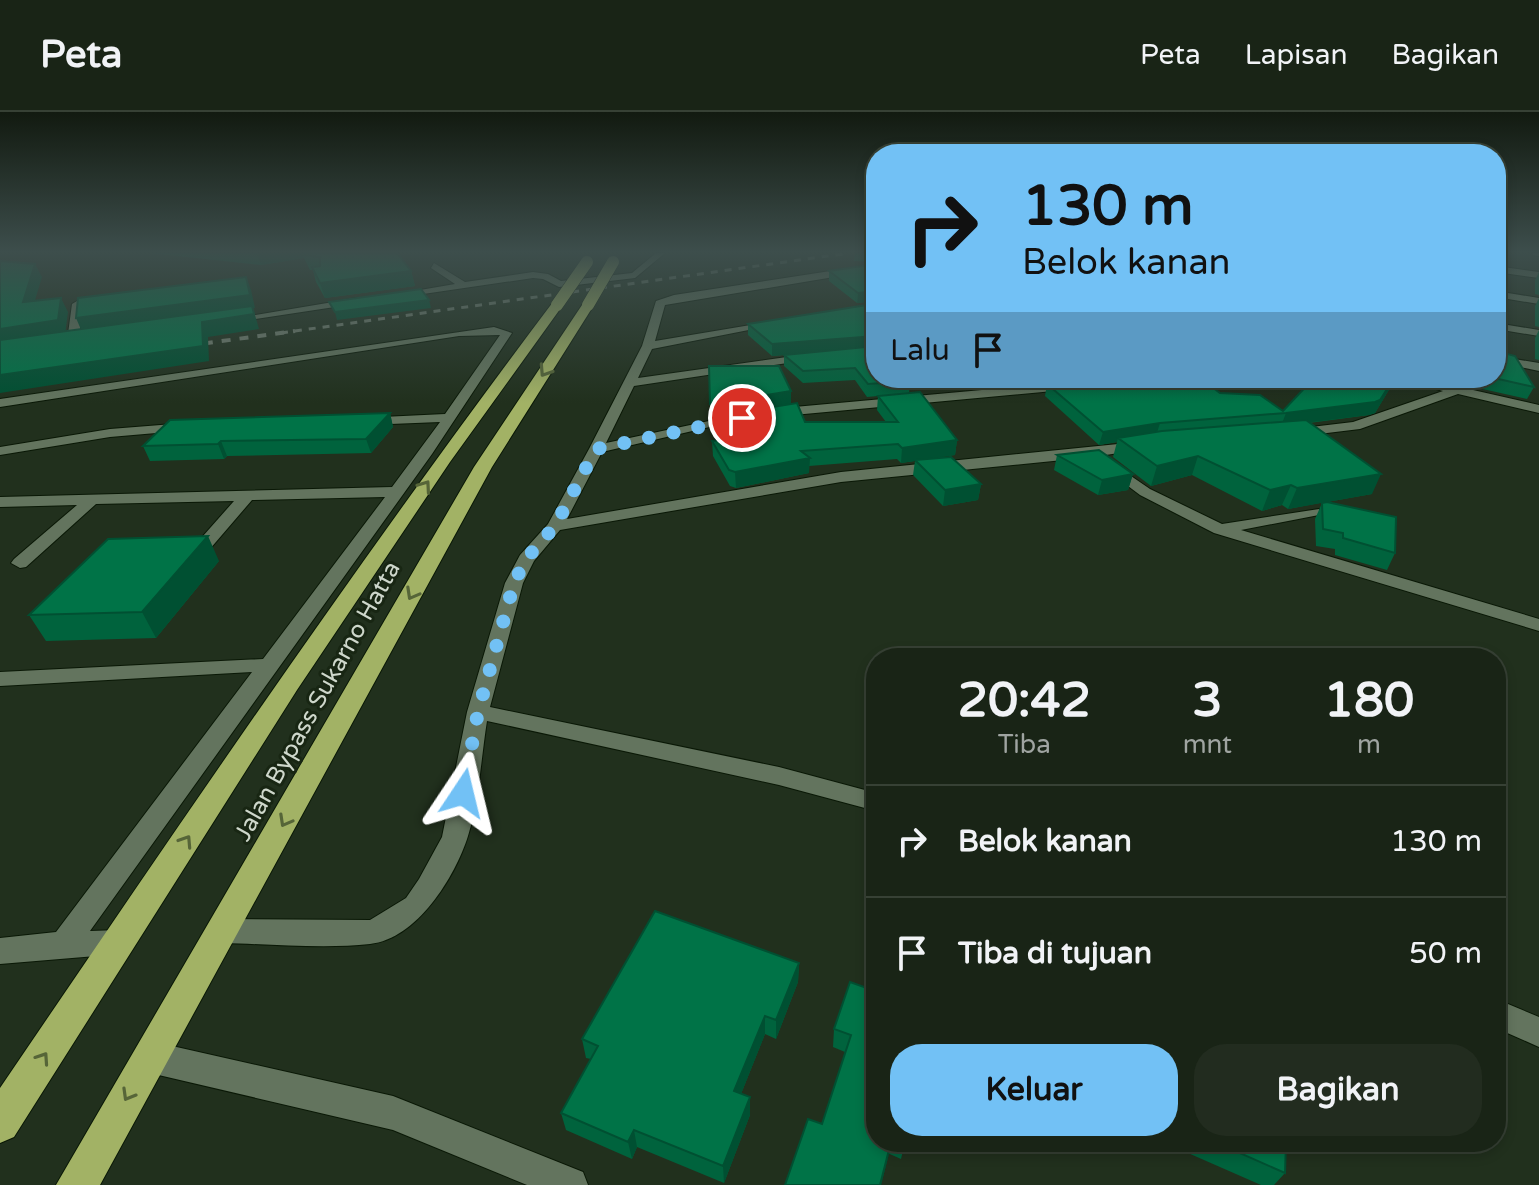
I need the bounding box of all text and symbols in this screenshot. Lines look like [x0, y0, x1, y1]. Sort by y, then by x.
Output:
text: Peta [40, 32, 122, 78]
text: Peta [1140, 38, 1201, 72]
text: Lapisan [1245, 38, 1347, 72]
text: Bagikan [1391, 38, 1499, 72]
text: 130 m [1022, 173, 1193, 240]
icon: right [890, 176, 994, 280]
text: Belok kanan [1022, 241, 1231, 284]
icon: arrive [966, 328, 1010, 372]
text: Lalu [890, 332, 950, 369]
one-way arrow [540, 362, 555, 377]
pin [708, 384, 776, 452]
icon: arrive [720, 396, 764, 440]
one-way arrow [415, 481, 430, 495]
street label: Jalan Bypass Sukarno Hatta [228, 556, 407, 846]
one-way arrow [406, 585, 422, 600]
text: 20:42 [958, 672, 1091, 730]
text: 3 [1192, 672, 1222, 730]
text: 180 [1324, 672, 1414, 730]
text: Tiba [998, 729, 1051, 760]
text: mnt [1183, 729, 1232, 760]
text: m [1357, 729, 1381, 760]
position arrow [421, 751, 505, 835]
one-way arrow [279, 812, 295, 827]
icon: right [890, 819, 934, 863]
text: Belok kanan [958, 823, 1132, 860]
text: 130 m [1390, 823, 1482, 860]
one-way arrow [177, 835, 192, 850]
icon: arrive [890, 931, 934, 975]
text: Tiba di tujuan [958, 935, 1152, 972]
text: 50 m [1409, 935, 1482, 972]
button: Keluar [890, 1044, 1178, 1136]
button: Bagikan [1194, 1044, 1482, 1136]
one-way arrow [33, 1053, 48, 1067]
one-way arrow [122, 1086, 138, 1101]

